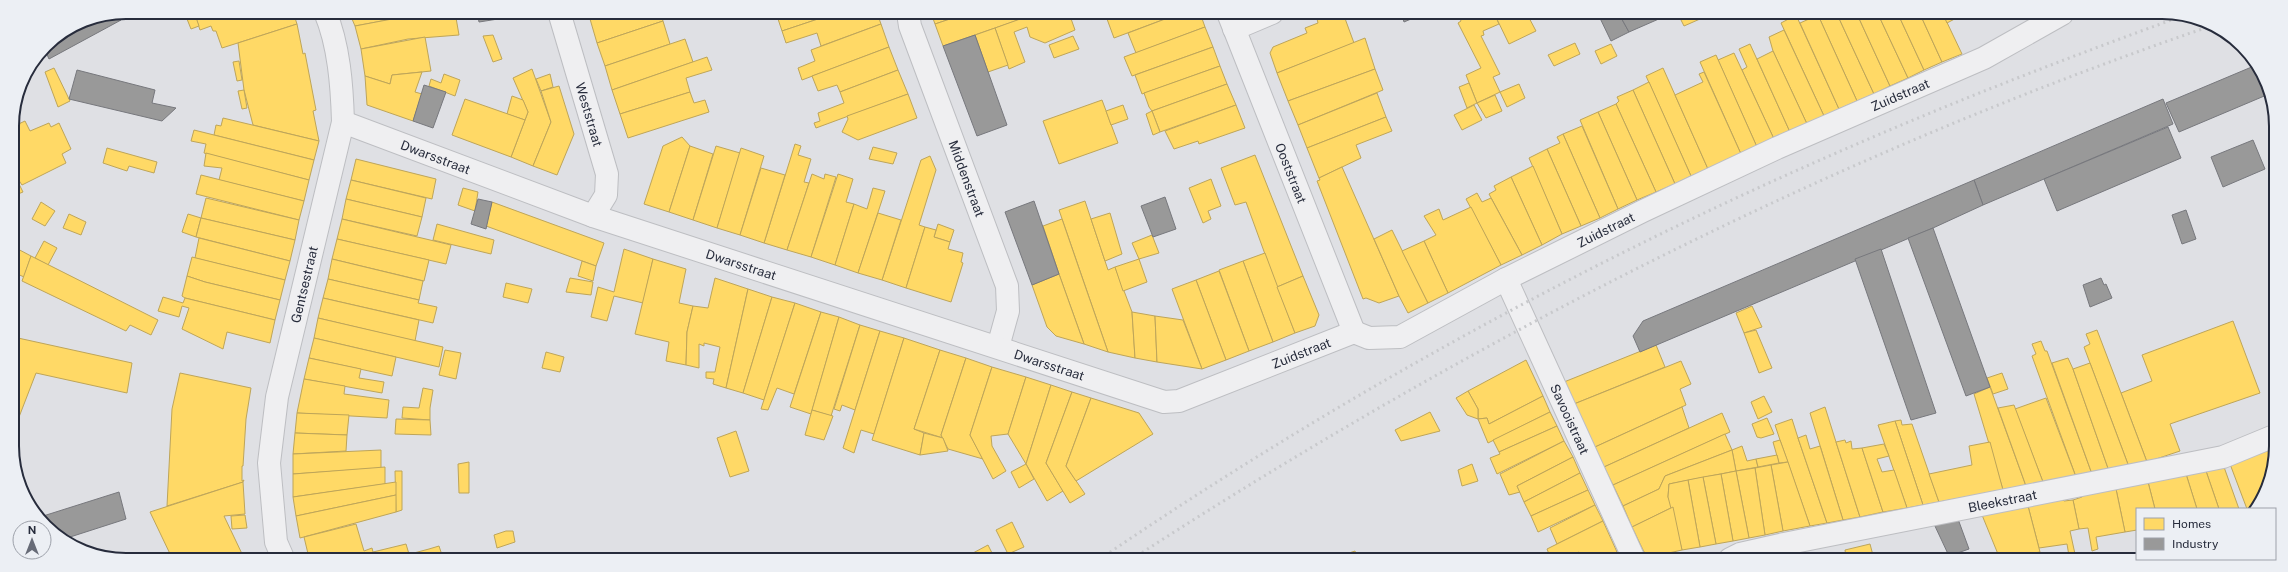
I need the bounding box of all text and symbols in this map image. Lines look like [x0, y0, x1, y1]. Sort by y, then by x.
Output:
street label: Zuidstraat [1868, 75, 1932, 114]
street label: Weststraat [573, 81, 606, 148]
street label: Dwarsstraat [399, 137, 473, 177]
street label: Middenstraat [946, 138, 988, 219]
street label: Ooststraat [1272, 141, 1310, 205]
street label: Zuidstraat [1574, 209, 1637, 250]
street label: Gentsestraat [288, 244, 320, 324]
street label: Dwarsstraat [704, 246, 778, 283]
street label: Zuidstraat [1269, 334, 1333, 371]
street label: Dwarsstraat [1012, 346, 1087, 383]
street label: Savooistraat [1548, 382, 1593, 457]
street label: Bleekstraat [1967, 487, 2038, 515]
legend [2136, 508, 2276, 560]
text: Homes [2172, 517, 2211, 531]
north arrow [12, 520, 52, 560]
text: N [28, 524, 36, 536]
text: Industry [2172, 537, 2219, 551]

